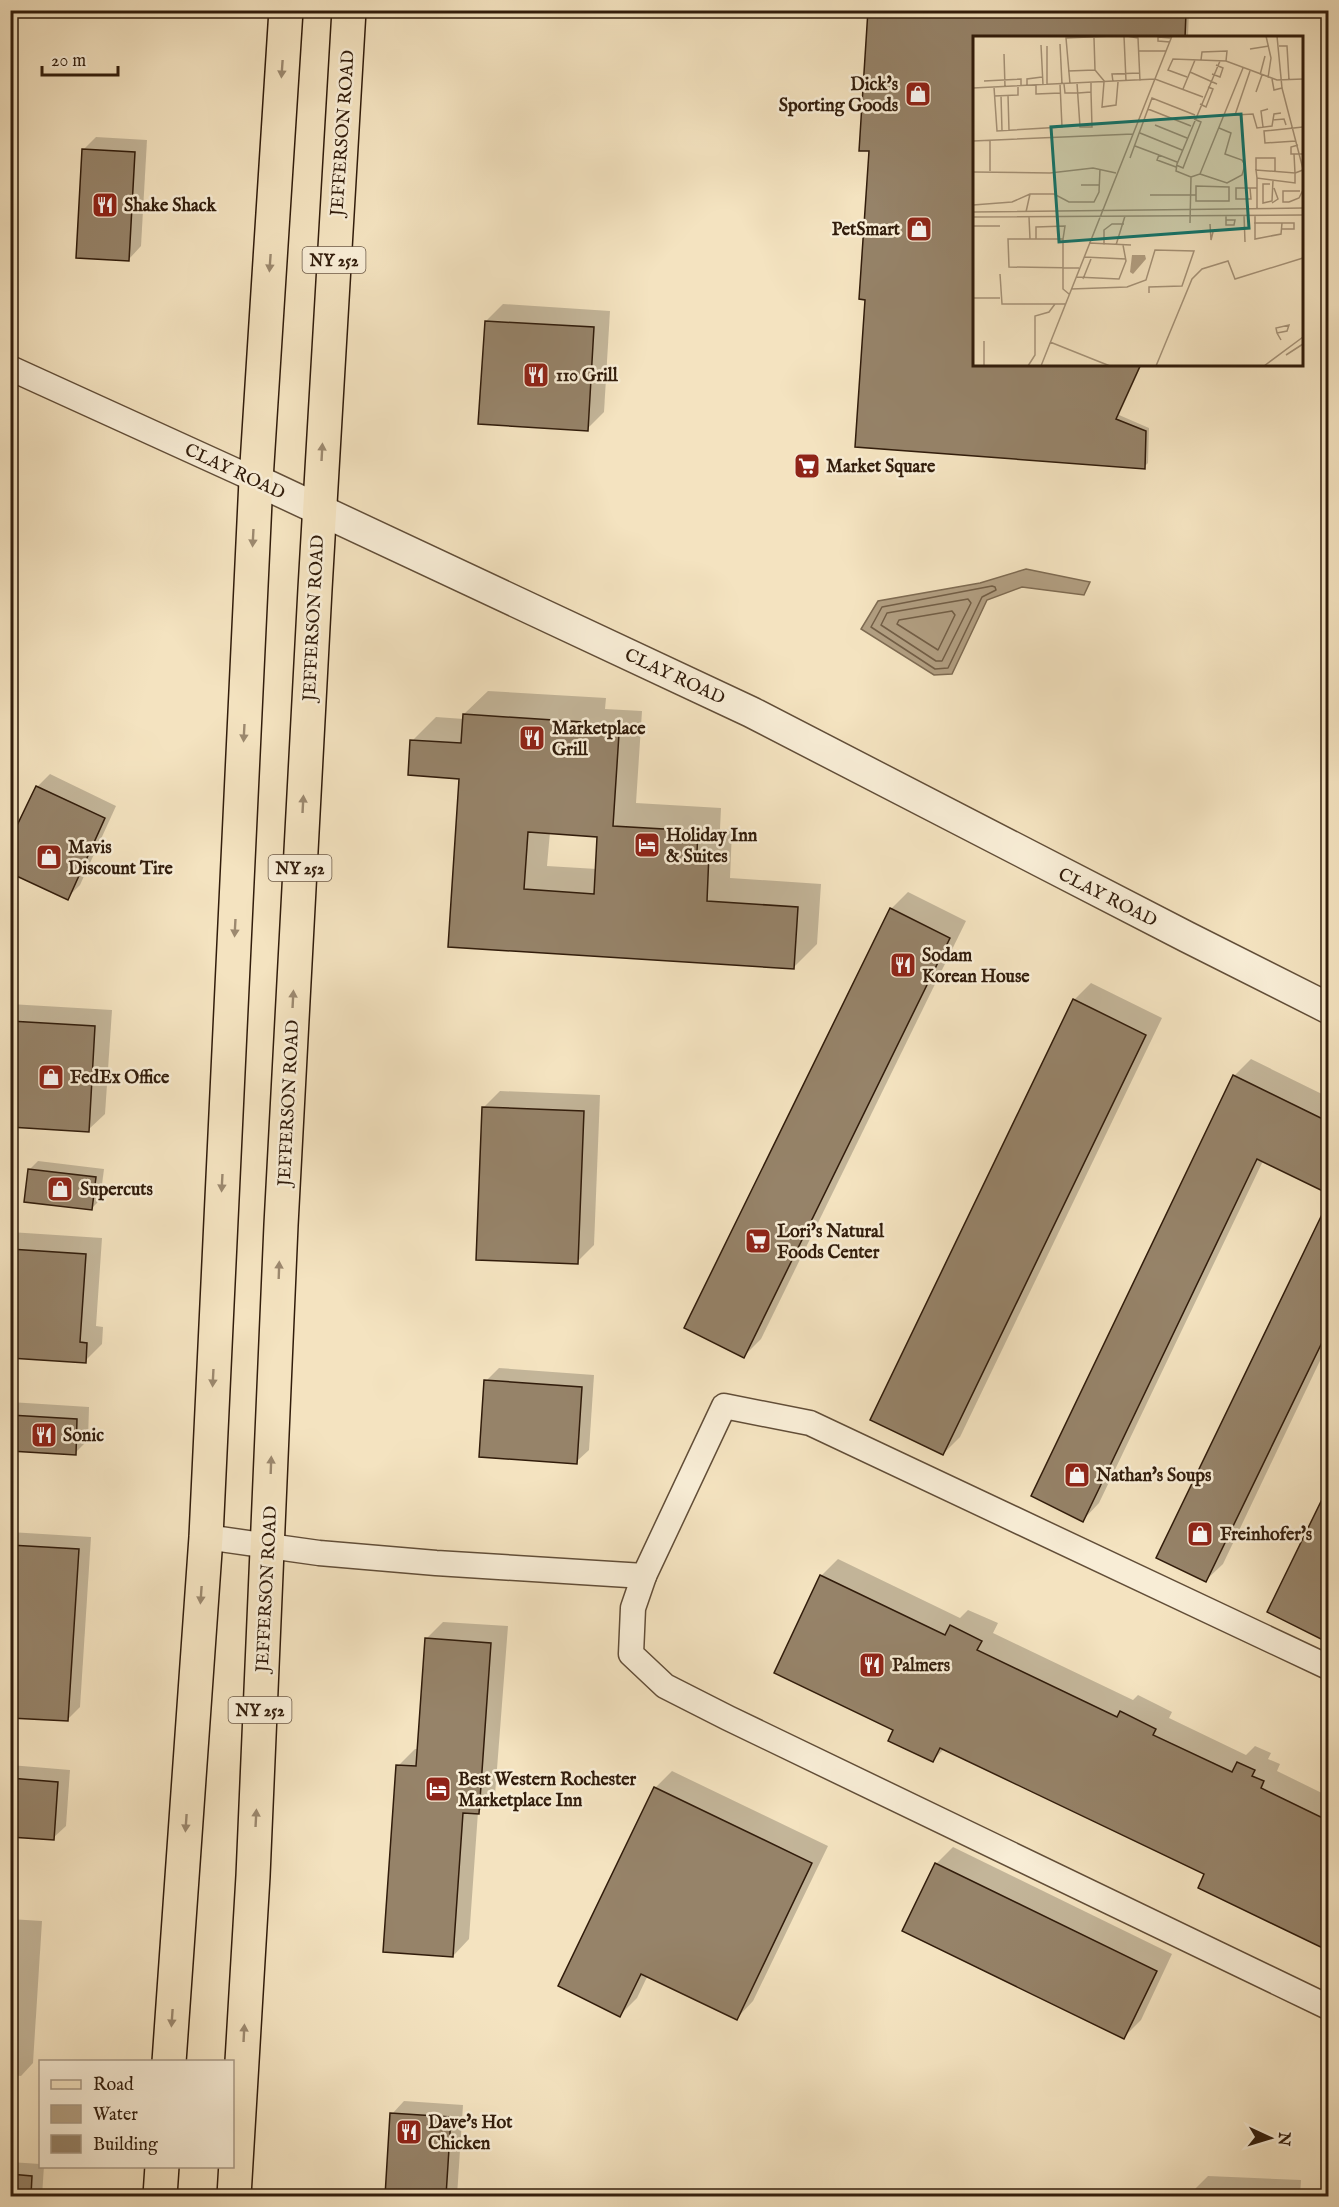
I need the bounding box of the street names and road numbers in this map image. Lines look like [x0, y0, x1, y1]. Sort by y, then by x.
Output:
street label: JEFFERSON ROAD [326, 49, 361, 219]
road number: NY 252 [302, 247, 366, 273]
street label: CLAY ROAD [180, 439, 288, 506]
street label: JEFFERSON ROAD [299, 534, 330, 704]
street label: CLAY ROAD [620, 644, 728, 711]
road number: NY 252 [268, 855, 332, 881]
street label: CLAY ROAD [1054, 864, 1161, 933]
street label: JEFFERSON ROAD [274, 1019, 305, 1189]
street label: JEFFERSON ROAD [252, 1505, 283, 1675]
road number: NY 252 [228, 1697, 292, 1723]

